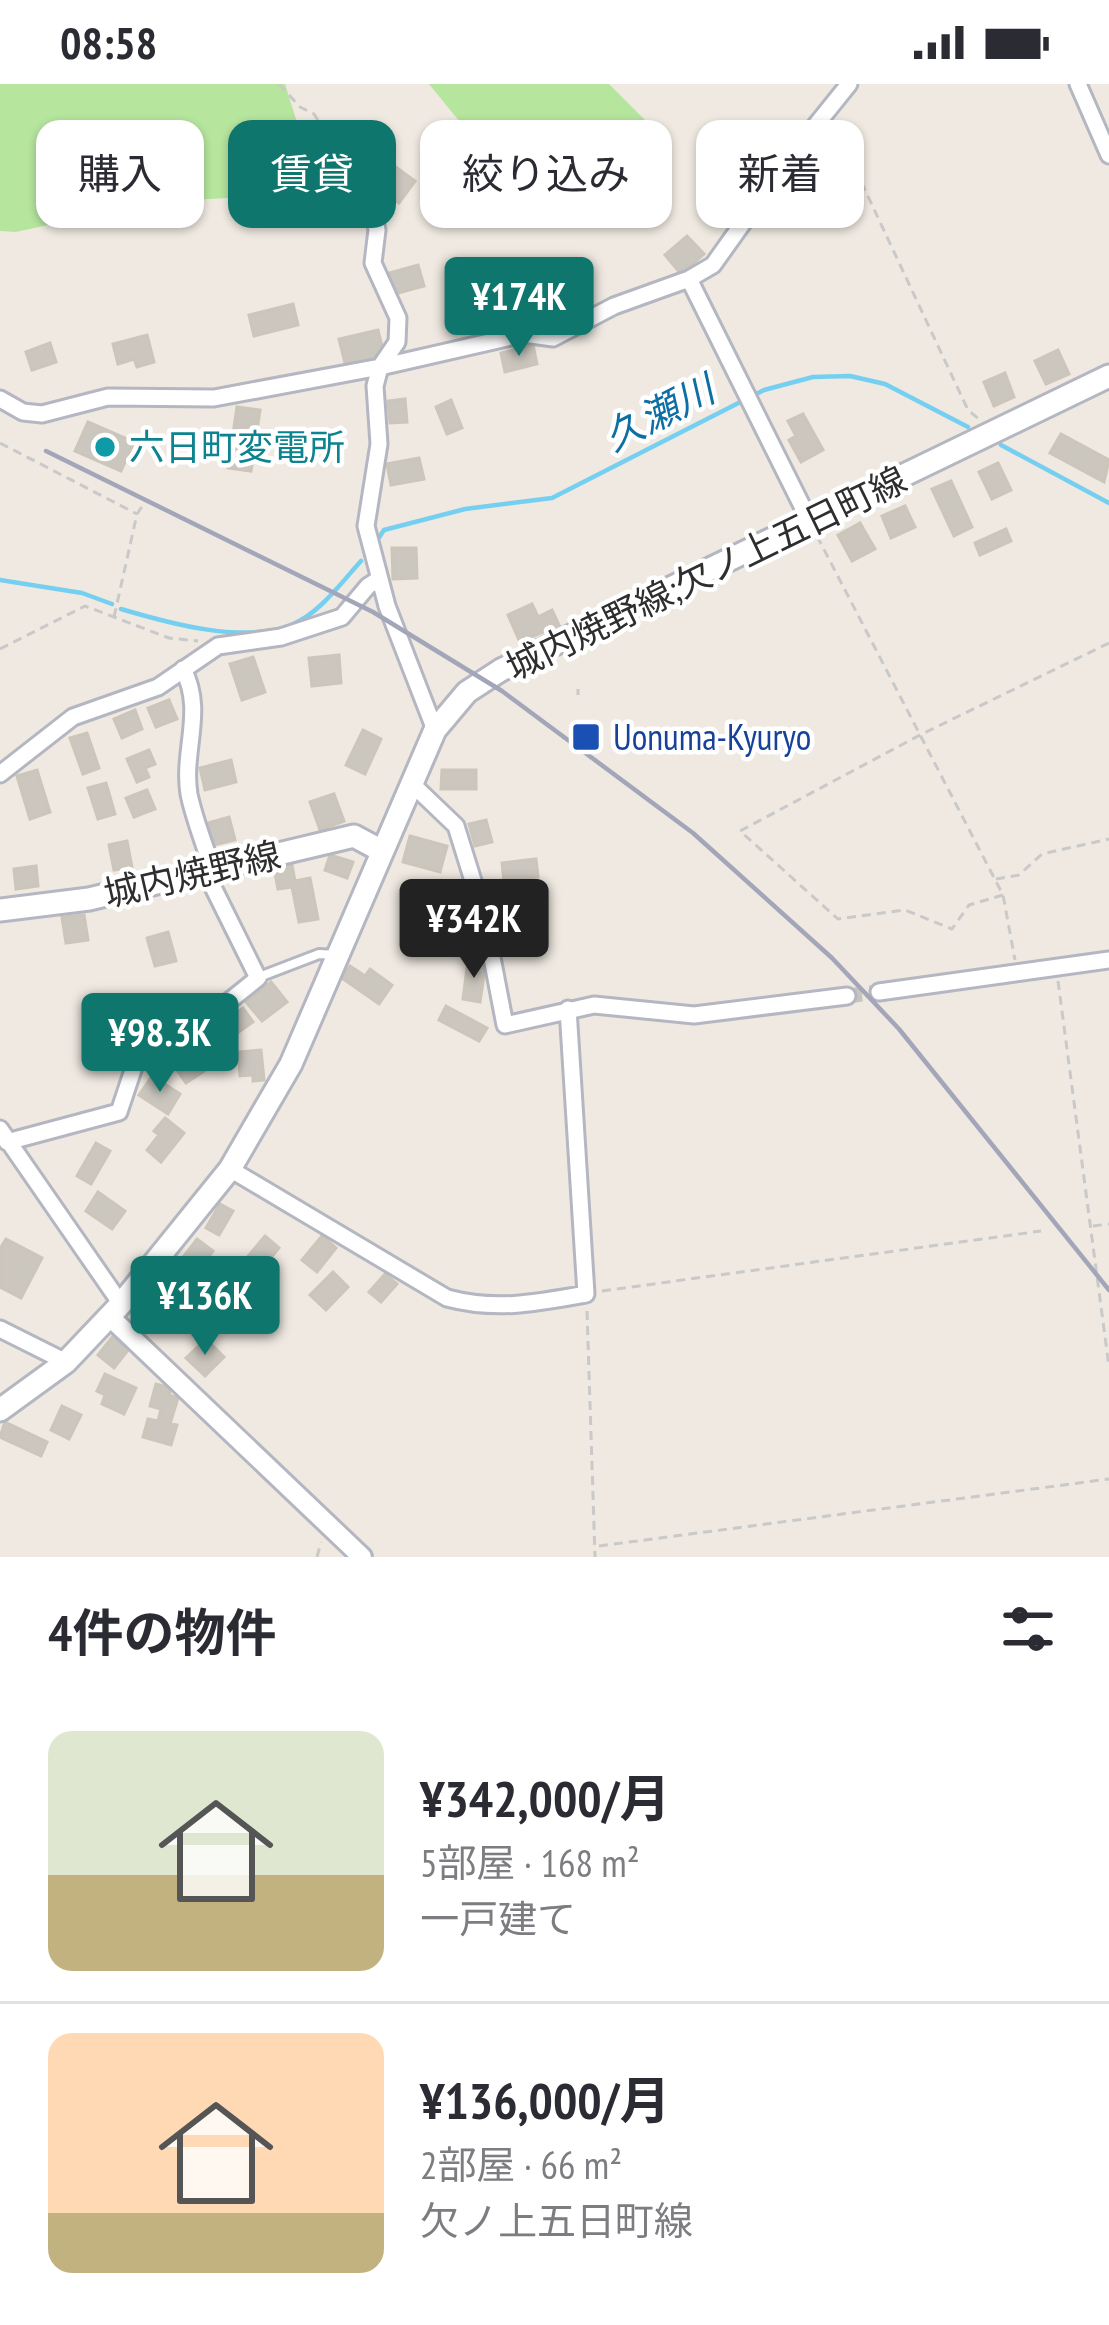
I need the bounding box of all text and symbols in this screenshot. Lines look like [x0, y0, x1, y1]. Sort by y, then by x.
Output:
text: 08:58 [60, 13, 157, 71]
chip: 購入 [36, 120, 204, 228]
chip: 賃貸 [228, 120, 396, 228]
chip: 絞り込み [420, 120, 672, 228]
chip: 新着 [696, 120, 864, 228]
pin: ¥174K [435, 257, 603, 359]
text: ¥174K [472, 270, 566, 321]
water label: 久瀬川 [595, 361, 726, 462]
place label: 六日町変電所 [129, 423, 345, 470]
marker: 六日町変電所 [92, 434, 118, 460]
street label: 城内焼野線;欠ノ上五日町線 [498, 455, 914, 690]
place label: Uonuma-Kyuryo [613, 713, 811, 760]
marker: Uonuma-Kyuryo [570, 721, 602, 753]
street label: 城内焼野線 [99, 830, 285, 917]
pin: ¥342K [390, 879, 558, 981]
text: ¥342K [427, 892, 521, 943]
pin: ¥98.3K [62, 993, 258, 1095]
text: ¥98.3K [108, 1006, 212, 1057]
pin: ¥136K [121, 1256, 289, 1358]
text: ¥136K [158, 1269, 252, 1320]
icon: filters [995, 1596, 1061, 1662]
text: 4件の物件 [48, 1599, 276, 1665]
text: ¥342,000/月 [420, 1765, 670, 1831]
icon: home [144, 1779, 288, 1923]
text: 5部屋 · 168 m² [420, 1837, 640, 1888]
text: 一戸建て [420, 1893, 576, 1944]
text: ¥136,000/月 [420, 2067, 670, 2133]
icon: home [144, 2081, 288, 2225]
text: 2部屋 · 66 m² [420, 2139, 622, 2190]
text: 欠ノ上五日町線 [420, 2195, 693, 2246]

